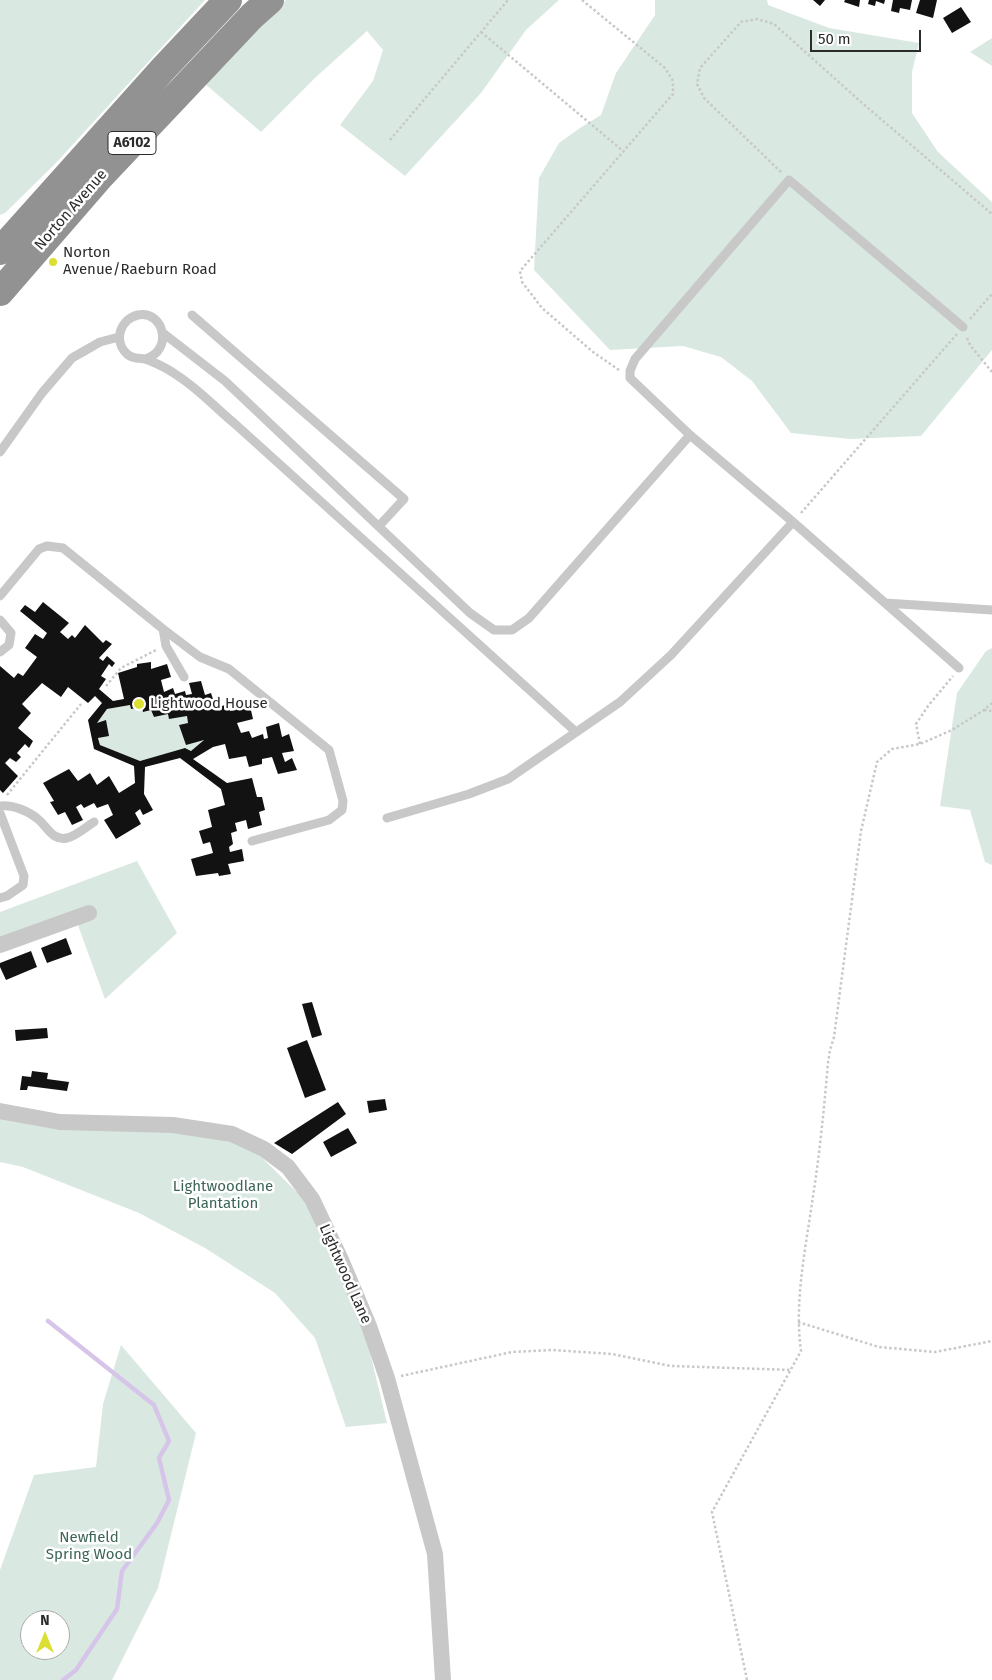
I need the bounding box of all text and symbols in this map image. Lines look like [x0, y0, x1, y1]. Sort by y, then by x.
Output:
scale bar [812, 20, 923, 52]
text: 50 m [818, 30, 851, 48]
road number: A6102 [108, 132, 156, 154]
street label: Norton Avenue [31, 166, 111, 254]
place label: Norton Avenue/Raeburn Road [63, 244, 217, 279]
marker: Norton Avenue/Raeburn Road [47, 256, 59, 268]
place label: Lightwood House [150, 695, 268, 713]
marker: Lightwood House [132, 697, 146, 711]
park label: Lightwoodlane Plantation [173, 1178, 273, 1213]
street label: Lightwood Lane [315, 1221, 375, 1327]
park label: Newfield Spring Wood [46, 1529, 132, 1564]
north arrow [20, 1610, 70, 1660]
text: N [40, 1612, 50, 1629]

